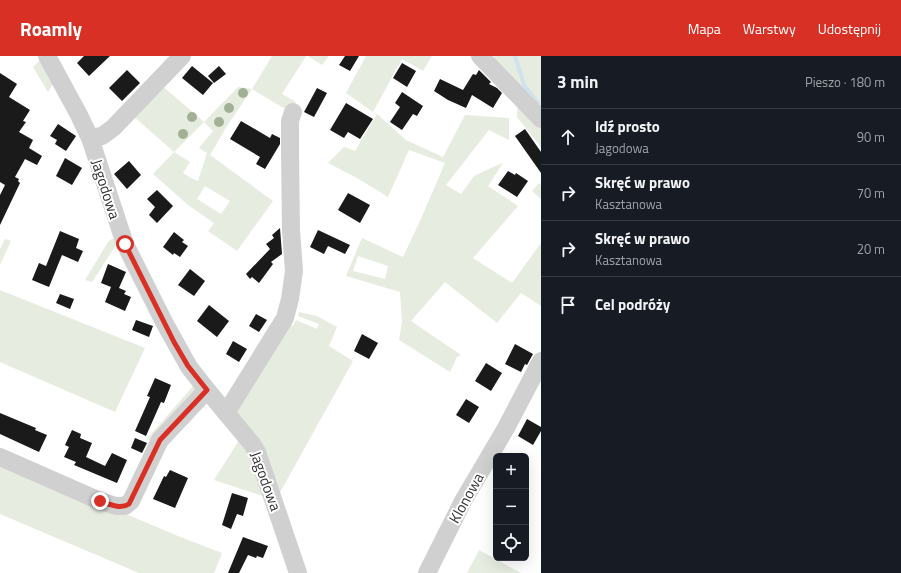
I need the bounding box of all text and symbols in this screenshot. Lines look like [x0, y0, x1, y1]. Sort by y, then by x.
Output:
text: Roamly [20, 14, 82, 43]
text: Mapa [688, 18, 721, 39]
text: Warstwy [743, 18, 796, 39]
text: Udostępnij [818, 18, 881, 39]
text: 3 min [557, 69, 598, 95]
text: Pieszo · 180 m [805, 72, 885, 92]
text: Idź prosto [595, 115, 660, 138]
icon: ahead [557, 126, 579, 148]
text: 90 m [857, 127, 885, 147]
text: Jagodowa [595, 138, 649, 158]
street label: Jagodowa [85, 156, 127, 223]
text: Skręć w prawo [595, 171, 690, 194]
icon: right [557, 182, 579, 204]
text: 70 m [857, 183, 885, 203]
text: Kasztanowa [595, 194, 662, 214]
text: Skręć w prawo [595, 227, 690, 250]
route start [116, 235, 134, 253]
icon: right [557, 238, 579, 260]
text: 20 m [857, 239, 885, 259]
text: Kasztanowa [595, 250, 662, 270]
text: Cel podróży [595, 293, 670, 316]
icon: arrive [557, 294, 579, 316]
street label: Jagodowa [245, 448, 288, 515]
map controls [493, 453, 529, 561]
button: + [493, 453, 529, 489]
street label: Klonowa [443, 468, 490, 527]
button: − [493, 489, 529, 525]
route end [91, 492, 109, 510]
button: locate [493, 525, 529, 561]

